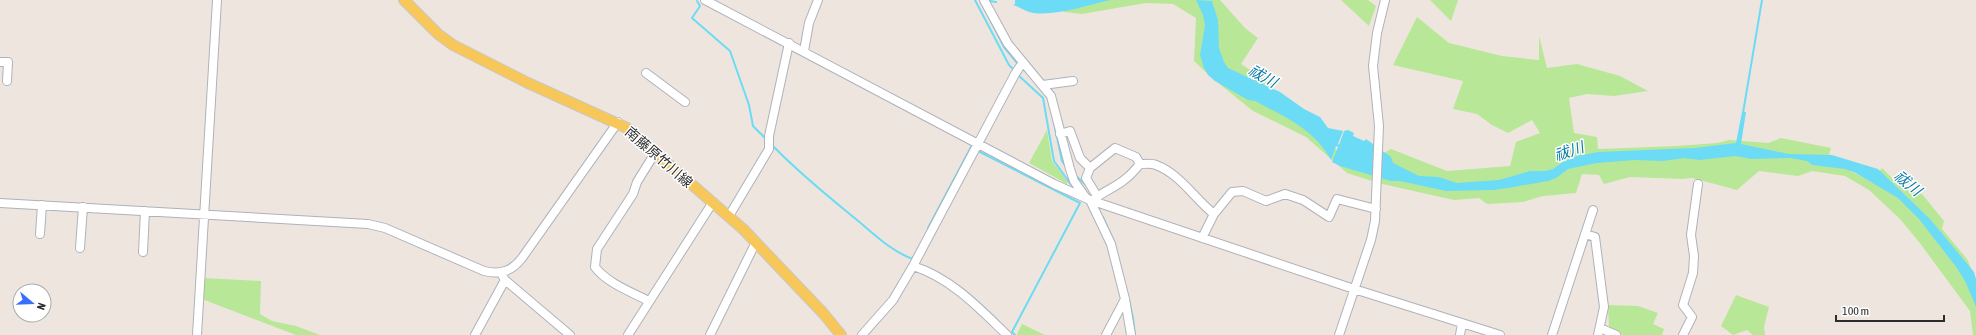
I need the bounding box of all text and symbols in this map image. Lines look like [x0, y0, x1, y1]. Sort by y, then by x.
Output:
water label: 祓川 [1246, 61, 1282, 92]
street label: 南藤原竹川線 [622, 123, 696, 191]
water label: 祓川 [1552, 137, 1588, 164]
water label: 祓川 [1891, 167, 1927, 200]
north arrow [12, 283, 52, 323]
scale bar [1836, 297, 1944, 323]
text: N [35, 301, 48, 311]
text: 100 m [1842, 304, 1869, 318]

